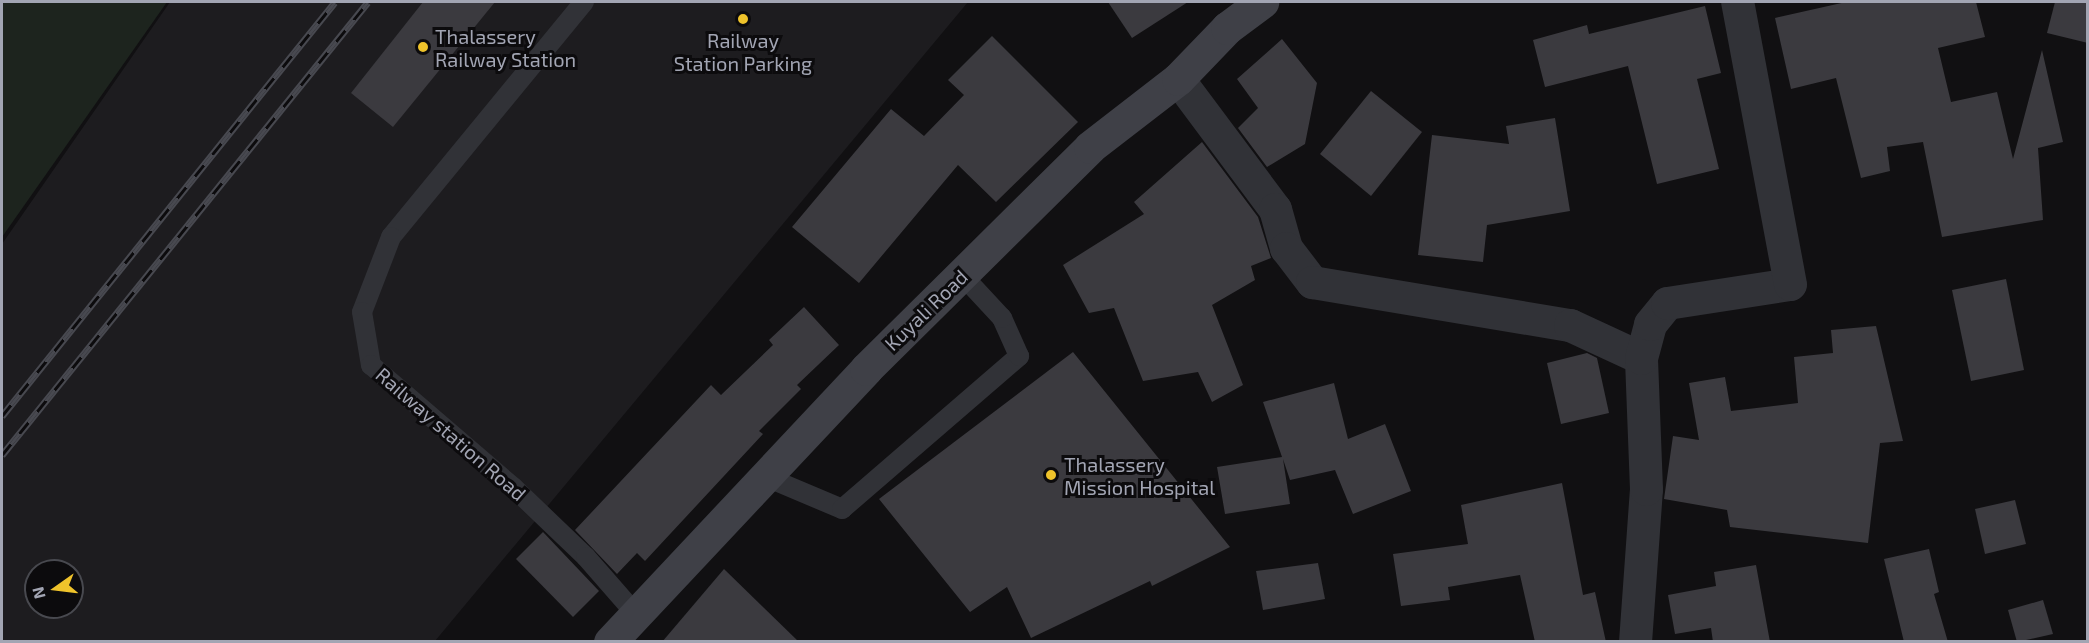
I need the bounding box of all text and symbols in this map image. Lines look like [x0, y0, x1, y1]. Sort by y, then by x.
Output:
marker: Railway Station Parking [736, 12, 750, 26]
place label: Thalassery Railway Station [435, 24, 577, 71]
place label: Railway Station Parking [674, 28, 812, 75]
marker: Thalassery Railway Station [416, 40, 430, 54]
street label: Kuyali Road [880, 265, 972, 355]
street label: Railway station Road [371, 362, 531, 506]
place label: Thalassery Mission Hospital [1064, 452, 1215, 499]
marker: Thalassery Mission Hospital [1042, 466, 1060, 484]
north arrow [24, 559, 84, 619]
text: N [27, 585, 49, 601]

